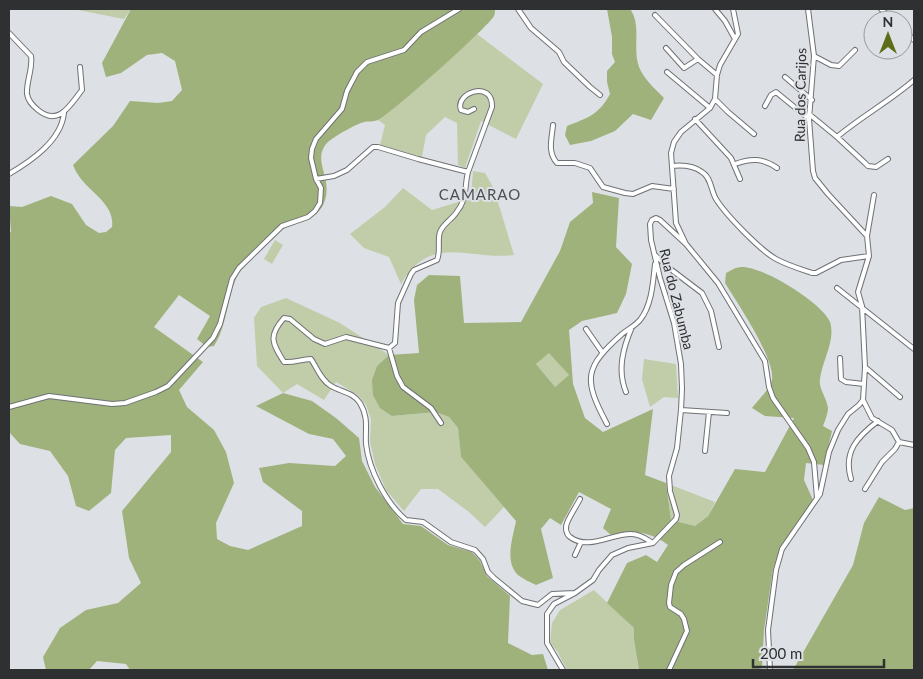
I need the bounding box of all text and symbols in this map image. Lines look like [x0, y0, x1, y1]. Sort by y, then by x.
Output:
north arrow [863, 10, 913, 60]
text: N [883, 13, 893, 30]
street label: Rua dos Carijos [791, 48, 809, 142]
district label: CAMARAO [439, 185, 521, 203]
street label: Rua do Zabumba [656, 247, 698, 351]
scale bar [753, 636, 884, 668]
text: 200 m [760, 644, 802, 662]

